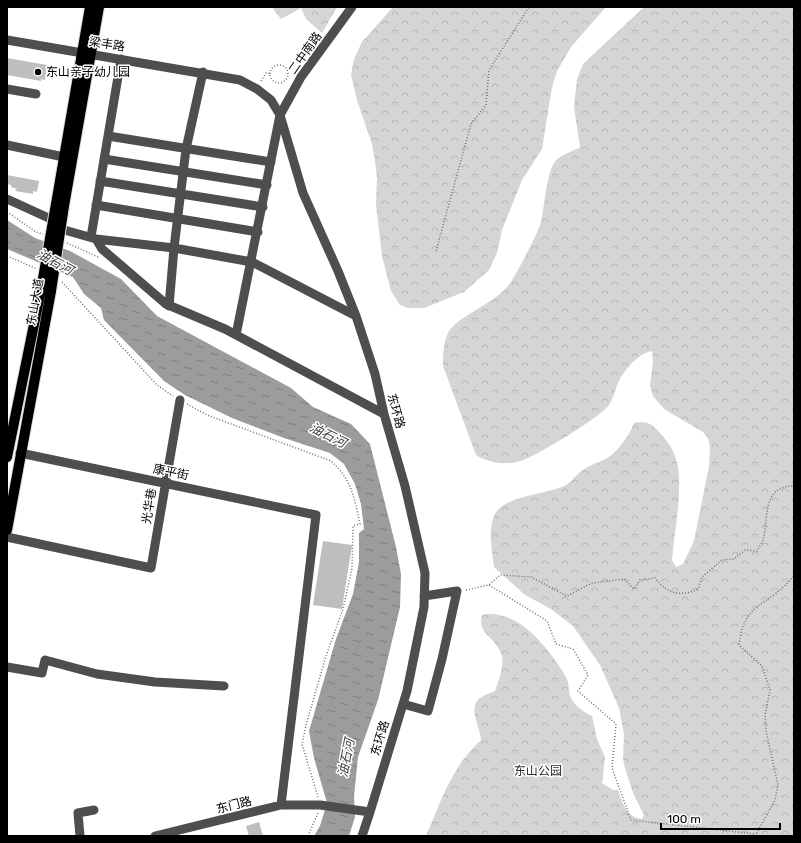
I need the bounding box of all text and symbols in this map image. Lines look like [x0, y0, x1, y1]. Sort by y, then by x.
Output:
street label: 二中南路 [285, 29, 325, 77]
street label: 梁丰路 [88, 34, 126, 54]
place label: 东山亲子幼儿园 [46, 65, 130, 79]
marker: 东山亲子幼儿园 [33, 67, 43, 77]
water label: 油石河 [34, 246, 78, 279]
street label: 东山大道 [24, 277, 46, 327]
street label: 东环路 [385, 392, 407, 430]
water label: 油石河 [307, 419, 351, 452]
street label: 康平街 [152, 461, 190, 483]
street label: 光华巷 [139, 487, 159, 525]
street label: 东环路 [368, 719, 392, 757]
water label: 油石河 [335, 734, 358, 779]
park label: 东山公园 [514, 764, 562, 778]
street label: 东门路 [215, 794, 253, 816]
scale bar [661, 805, 780, 831]
text: 100 m [667, 812, 701, 826]

